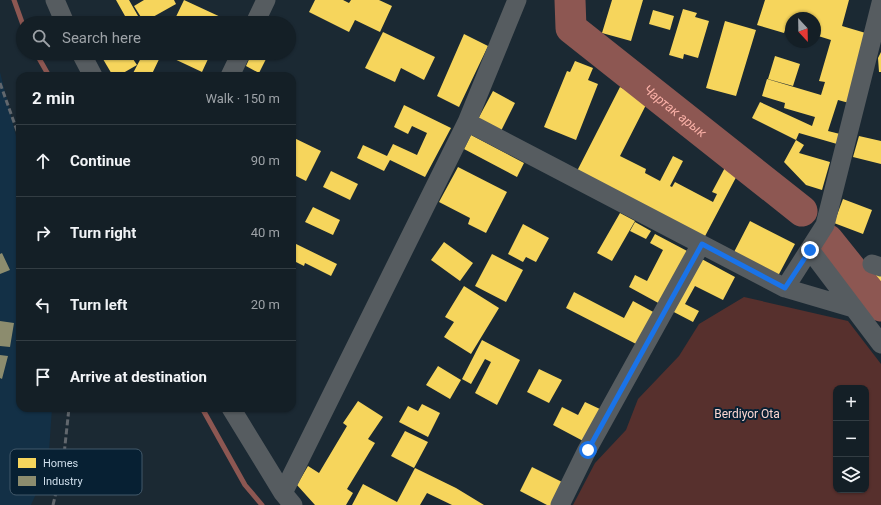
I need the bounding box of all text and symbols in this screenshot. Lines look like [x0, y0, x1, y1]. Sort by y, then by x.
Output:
north arrow [785, 12, 821, 48]
search box [16, 16, 296, 60]
icon: search [30, 27, 52, 49]
text: Search here [62, 29, 141, 47]
water label: Чартак арык [641, 82, 710, 141]
text: 2 min [32, 88, 75, 108]
text: Walk · 150 m [205, 91, 280, 106]
icon: ahead [32, 150, 54, 172]
text: Continue [70, 152, 131, 170]
text: 90 m [251, 153, 280, 168]
icon: right [32, 222, 54, 244]
text: Turn right [70, 224, 136, 242]
text: 40 m [251, 225, 280, 240]
route end [801, 241, 819, 259]
icon: left [32, 294, 54, 316]
text: Turn left [70, 296, 127, 314]
text: 20 m [251, 297, 280, 312]
icon: arrive [32, 366, 54, 388]
text: Arrive at destination [70, 368, 207, 386]
map controls [833, 385, 869, 493]
button: + [833, 385, 869, 421]
park label: Berdiyor Ota [714, 407, 780, 421]
button: − [833, 421, 869, 457]
route start [579, 441, 597, 459]
legend [10, 449, 142, 495]
text: Homes [43, 457, 79, 470]
button: layers [833, 457, 869, 493]
text: Industry [43, 475, 83, 488]

